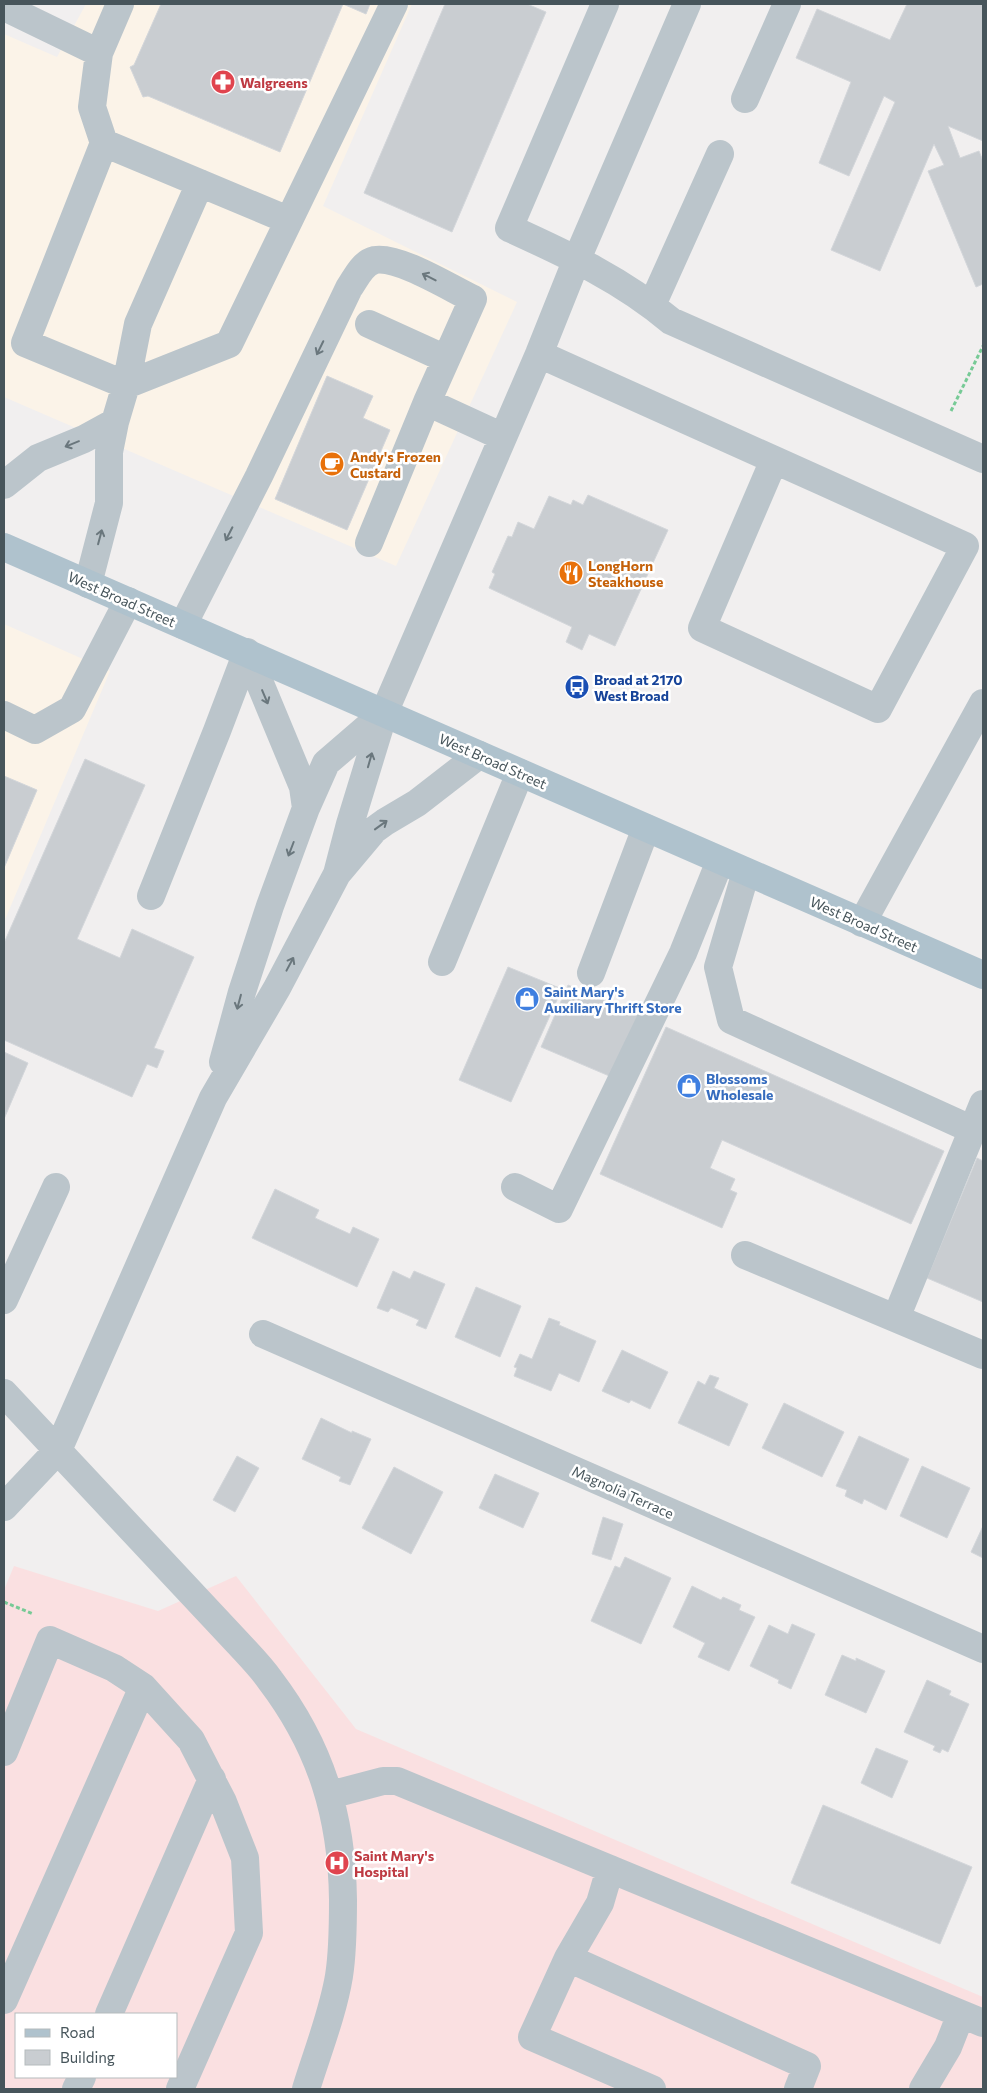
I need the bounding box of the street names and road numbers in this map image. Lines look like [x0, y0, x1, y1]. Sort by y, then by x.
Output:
street label: West Broad Street [66, 568, 179, 630]
street label: West Broad Street [437, 730, 550, 792]
street label: West Broad Street [808, 893, 921, 955]
street label: Magnolia Terrace [569, 1462, 677, 1522]

